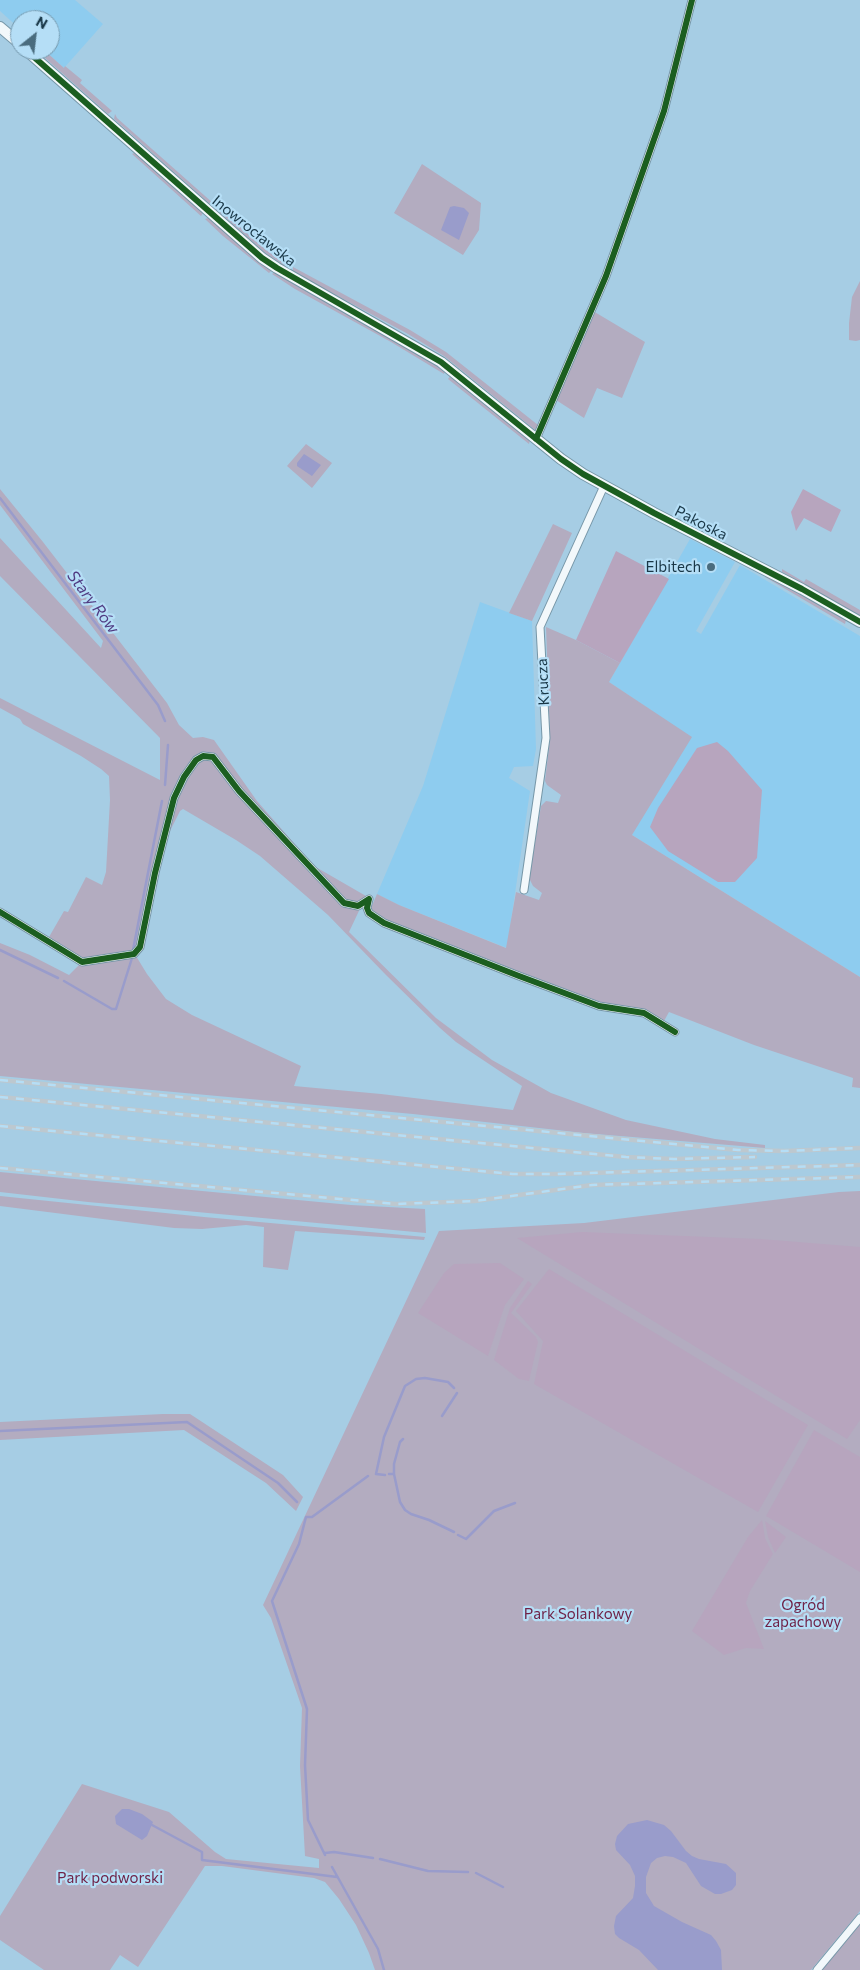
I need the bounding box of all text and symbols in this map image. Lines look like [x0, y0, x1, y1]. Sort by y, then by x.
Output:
north arrow [10, 10, 60, 60]
text: N [33, 12, 51, 32]
street label: Inowrocławska [208, 192, 300, 270]
street label: Pakoska [672, 502, 730, 544]
place label: Elbitech [646, 558, 701, 576]
marker: Elbitech [705, 561, 717, 573]
water label: Stary Rów [63, 567, 123, 637]
street label: Krucza [533, 658, 553, 706]
park label: Ogród zapachowy [765, 1596, 841, 1631]
park label: Park Solankowy [524, 1605, 632, 1623]
park label: Park podworski [57, 1869, 163, 1887]

